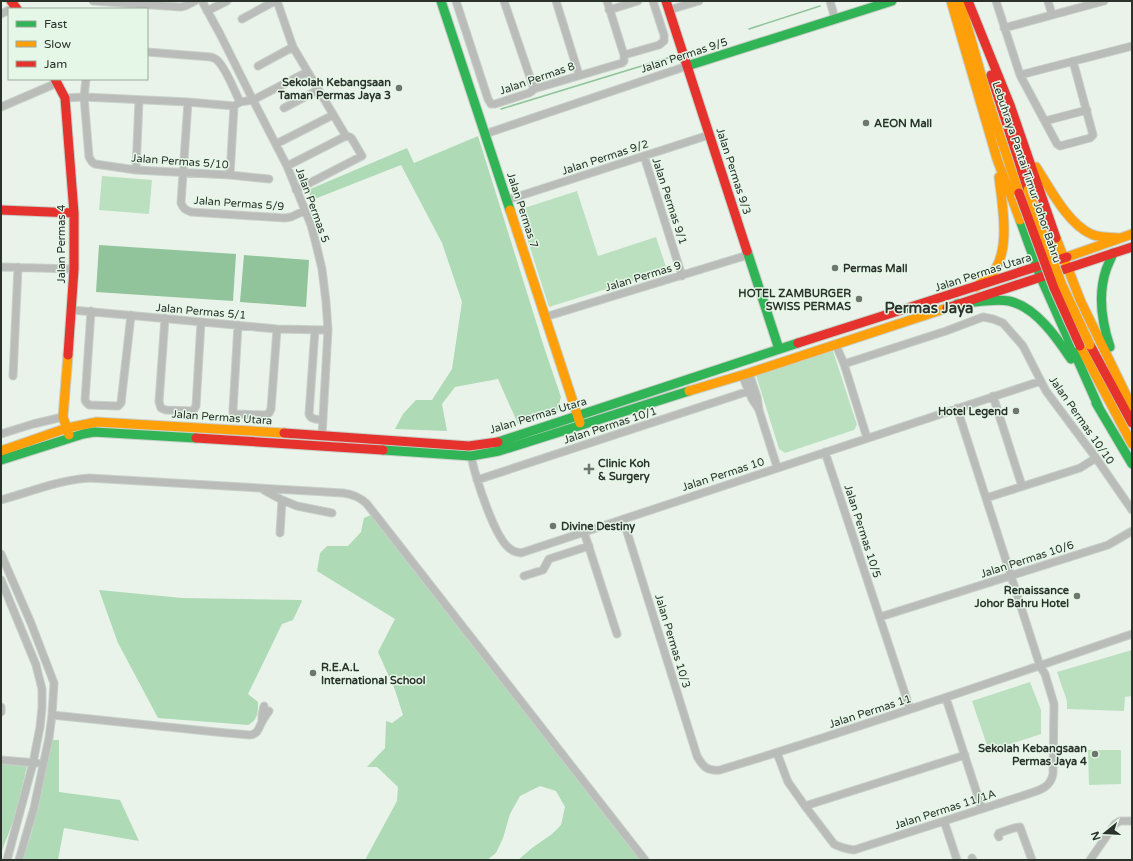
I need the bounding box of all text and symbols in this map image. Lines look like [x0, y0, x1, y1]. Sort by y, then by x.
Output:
legend [8, 8, 148, 80]
text: Fast [44, 17, 68, 31]
street label: Jalan Permas 9/5 [639, 35, 729, 76]
text: Slow [44, 37, 71, 51]
text: Jam [44, 57, 67, 71]
street label: Jalan Permas 8 [498, 59, 577, 97]
place label: Sekolah Kebangsaan Taman Permas Jaya 3 [277, 76, 391, 103]
street label: Lebuhraya Pantai Timur Johor Bahru [989, 80, 1064, 264]
marker: Sekolah Kebangsaan Taman Permas Jaya 3 [394, 83, 404, 93]
place label: AEON Mall [874, 117, 932, 130]
marker: AEON Mall [861, 118, 871, 128]
street label: Jalan Permas 9/3 [713, 126, 754, 216]
street label: Jalan Permas 9/2 [560, 137, 650, 178]
street label: Jalan Permas 5/10 [131, 152, 229, 171]
street label: Jalan Permas 9/1 [649, 156, 690, 246]
street label: Jalan Permas 5 [293, 166, 332, 244]
street label: Jalan Permas 7 [504, 171, 541, 250]
street label: Jalan Permas 5/9 [193, 194, 285, 213]
street label: Jalan Permas 4 [55, 205, 68, 283]
street label: Jalan Permas Utara [933, 251, 1033, 294]
street label: Jalan Permas 9 [604, 259, 683, 294]
place label: Permas Mall [843, 262, 908, 275]
marker: Permas Mall [830, 263, 840, 273]
place label: HOTEL ZAMBURGER SWISS PERMAS [738, 287, 851, 313]
marker: HOTEL ZAMBURGER SWISS PERMAS [854, 294, 864, 304]
district label: Permas Jaya [884, 299, 974, 318]
street label: Jalan Permas 5/1 [155, 301, 247, 322]
street label: Jalan Permas 10/10 [1046, 374, 1117, 467]
street label: Jalan Permas Utara [488, 395, 588, 436]
street label: Jalan Permas 10/1 [562, 404, 659, 447]
place label: Hotel Legend [938, 405, 1008, 419]
marker: Hotel Legend [1011, 406, 1021, 416]
street label: Jalan Permas Utara [171, 407, 273, 428]
street label: Jalan Permas 10 [680, 455, 766, 494]
place label: Clinic Koh & Surgery [598, 457, 650, 484]
marker: Clinic Koh & Surgery [583, 463, 595, 475]
street label: Jalan Permas 10/5 [841, 483, 884, 580]
place label: Divine Destiny [561, 520, 635, 534]
marker: Divine Destiny [548, 521, 558, 531]
street label: Jalan Permas 10/6 [979, 538, 1076, 581]
place label: Renaissance Johor Bahru Hotel [974, 584, 1070, 610]
marker: Renaissance Johor Bahru Hotel [1072, 591, 1082, 601]
street label: Jalan Permas 10/3 [652, 593, 693, 690]
place label: R.E.A.L International School [321, 661, 426, 687]
marker: R.E.A.L International School [308, 668, 318, 678]
street label: Jalan Permas 11 [827, 692, 913, 731]
place label: Sekolah Kebangsaan Permas Jaya 4 [978, 742, 1087, 769]
marker: Sekolah Kebangsaan Permas Jaya 4 [1090, 749, 1100, 759]
street label: Jalan Permas 11/1A [893, 787, 997, 832]
north arrow [1085, 813, 1125, 853]
text: N [1088, 830, 1104, 842]

